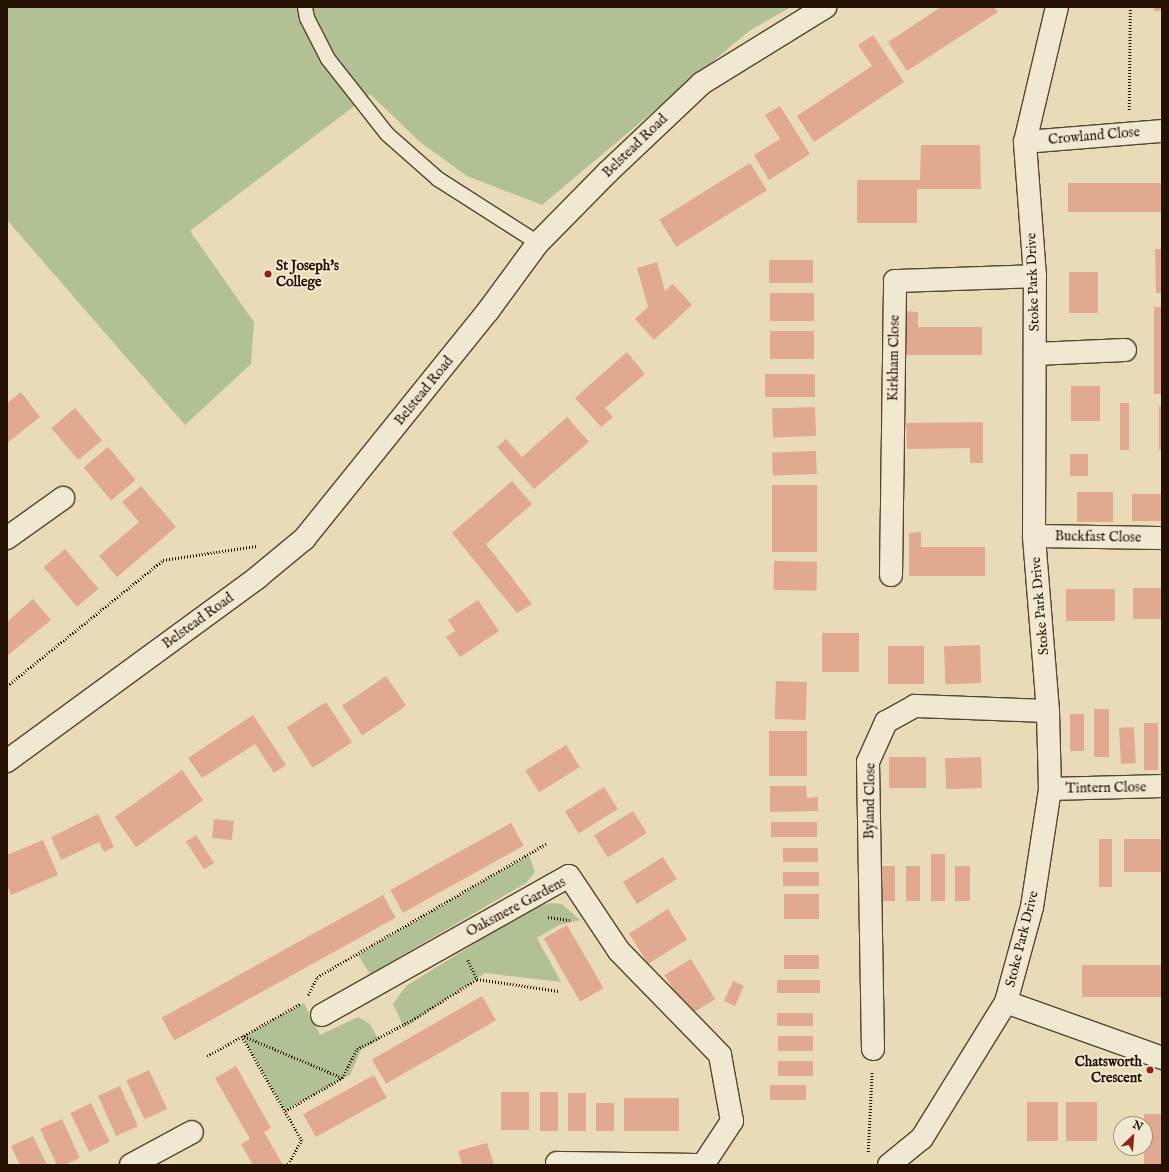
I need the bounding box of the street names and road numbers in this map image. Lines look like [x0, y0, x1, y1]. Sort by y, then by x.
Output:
street label: Belstead Road [599, 111, 671, 181]
street label: Crowland Close [1047, 124, 1141, 148]
street label: Stoke Park Drive [1023, 232, 1043, 332]
street label: Kirkham Close [885, 315, 903, 401]
street label: Belstead Road [391, 353, 457, 429]
street label: Buckfast Close [1055, 528, 1141, 546]
street label: Stoke Park Drive [1027, 556, 1053, 656]
street label: Belstead Road [159, 590, 237, 652]
street label: Byland Close [861, 763, 879, 839]
street label: Tintern Close [1065, 779, 1147, 797]
street label: Oaksmere Gardens [463, 874, 569, 940]
street label: Stoke Park Drive [1002, 889, 1042, 989]

